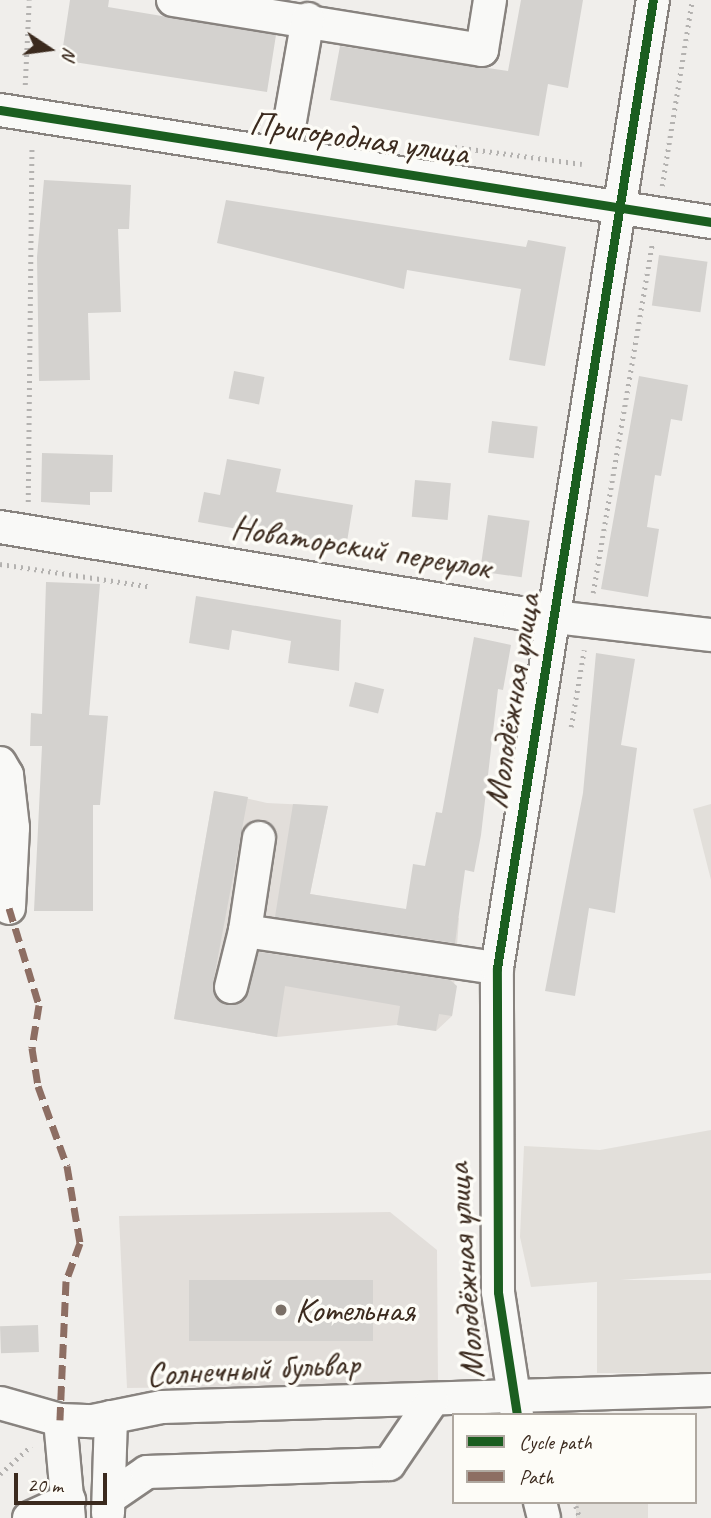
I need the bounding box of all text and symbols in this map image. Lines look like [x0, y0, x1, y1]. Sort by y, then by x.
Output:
north arrow [14, 14, 84, 84]
text: N [56, 45, 82, 62]
street label: Пригородная улица [246, 102, 472, 174]
street label: Новаторский переулок [228, 506, 494, 588]
street label: Молодёжная улица [474, 590, 550, 812]
street label: Молодёжная улица [436, 1161, 494, 1381]
place label: Котельная [295, 1289, 415, 1331]
marker: Котельная [273, 1302, 289, 1318]
street label: Солнечный бульвар [145, 1342, 361, 1396]
legend [452, 1413, 697, 1504]
text: Cycle path [519, 1429, 592, 1455]
scale bar [18, 1458, 110, 1502]
text: Path [519, 1464, 554, 1490]
text: 20 m [27, 1472, 63, 1498]

